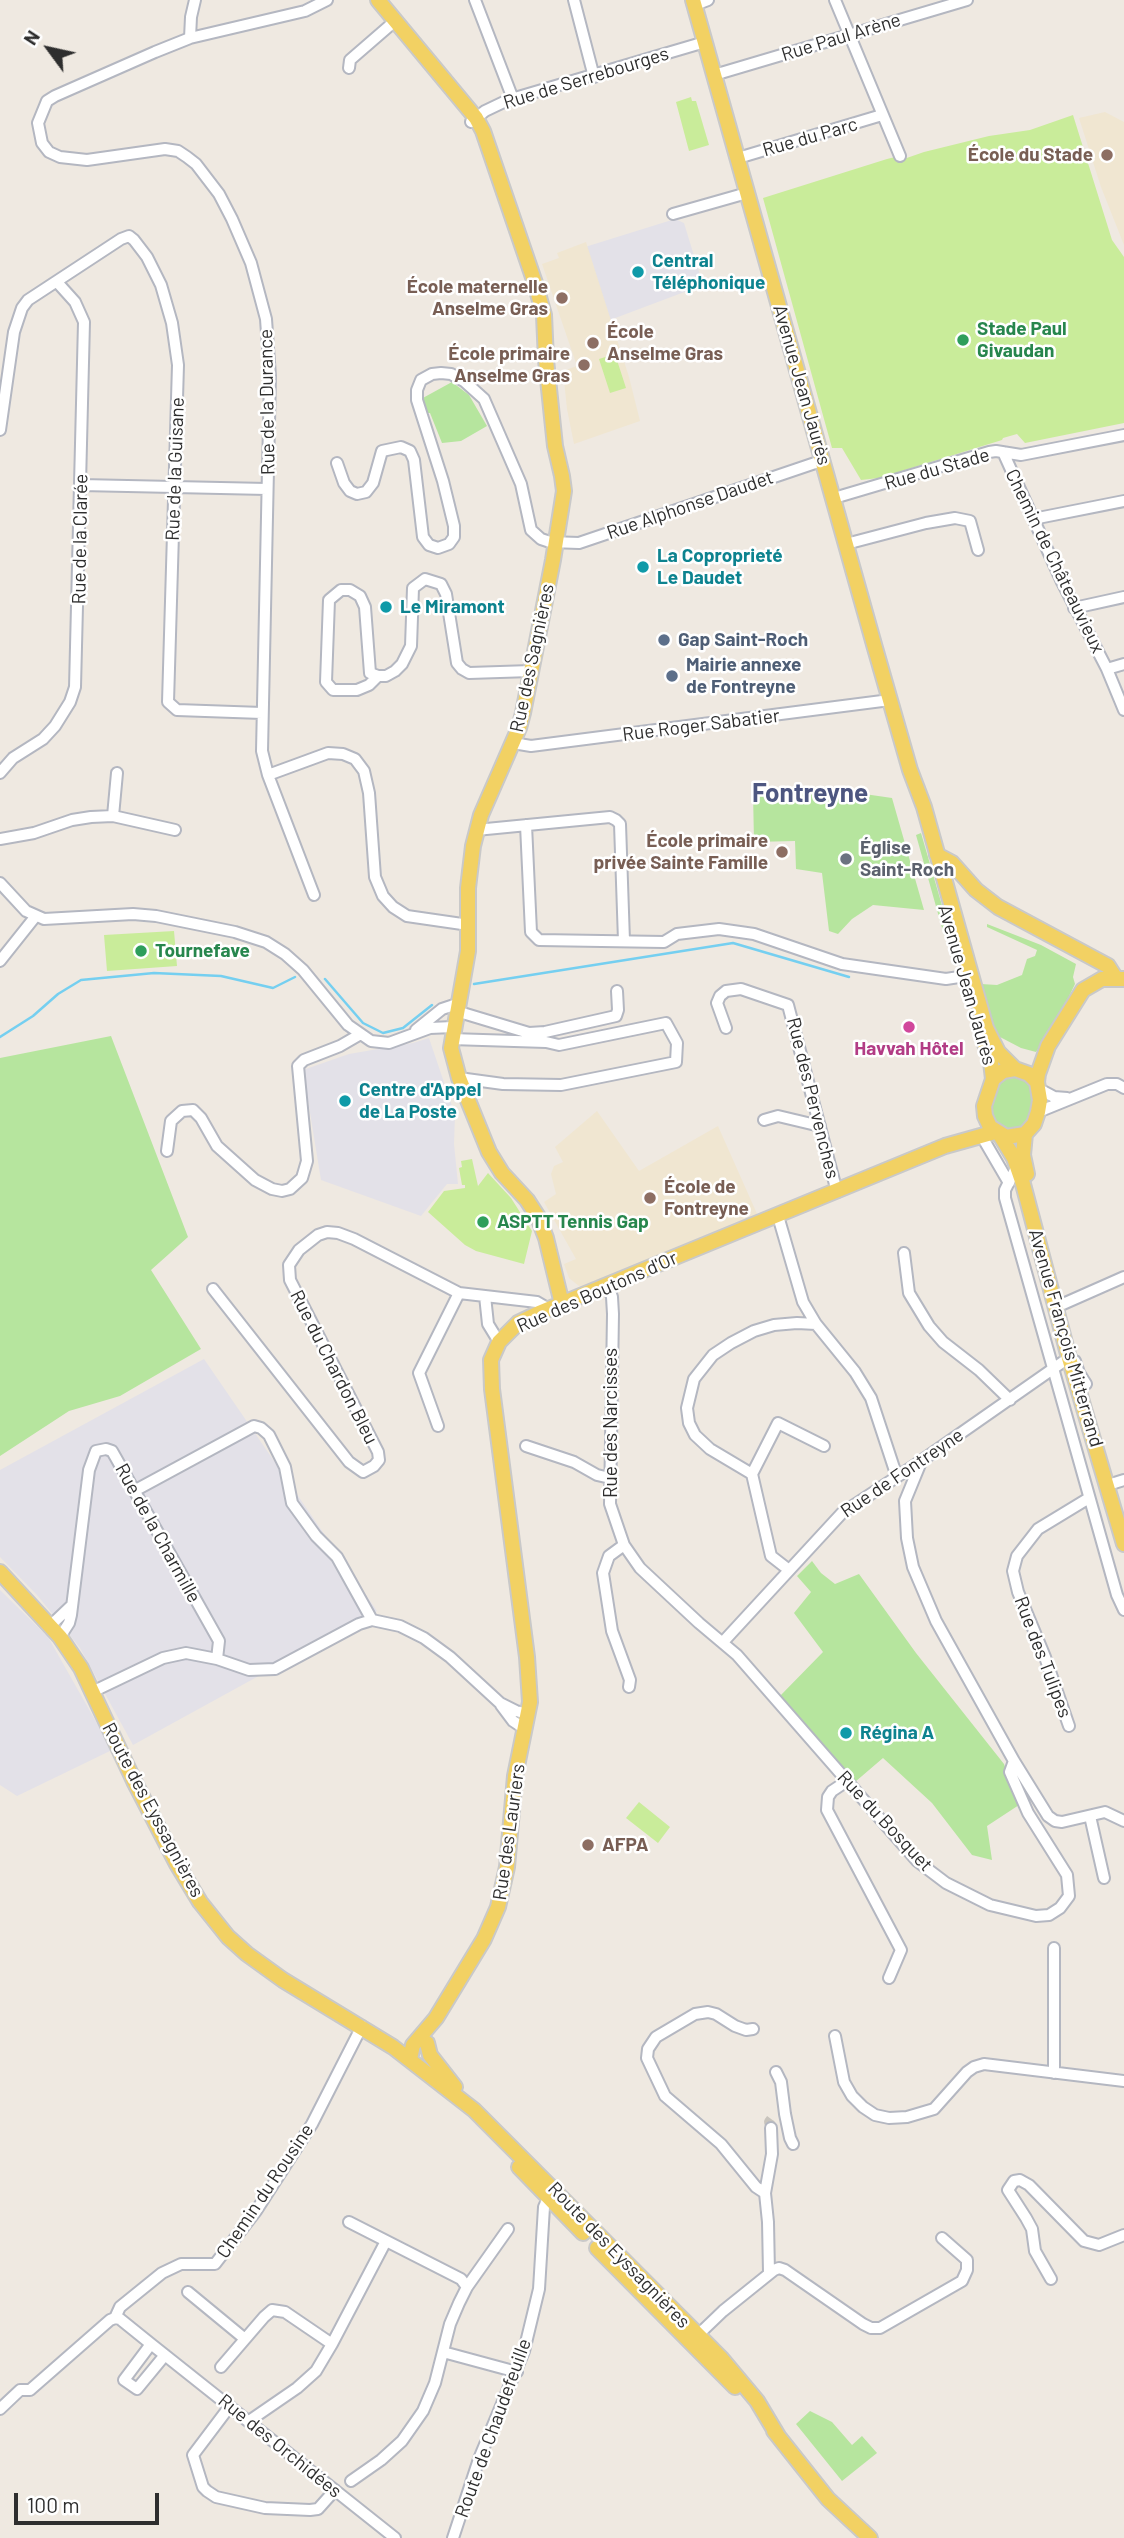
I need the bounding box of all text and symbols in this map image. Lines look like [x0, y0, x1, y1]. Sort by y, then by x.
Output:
street label: Rue Paul Arène [779, 8, 903, 66]
north arrow [14, 14, 84, 84]
text: N [18, 26, 44, 49]
street label: Rue de Serrebourges [500, 42, 672, 114]
street label: Rue du Parc [760, 113, 860, 161]
place label: École du Stade [968, 144, 1093, 166]
marker: École du Stade [1099, 147, 1115, 163]
place label: Central Téléphonique [652, 250, 765, 294]
marker: Central Téléphonique [630, 264, 646, 280]
place label: École maternelle Anselme Gras [407, 276, 548, 320]
marker: École maternelle Anselme Gras [554, 290, 570, 306]
street label: Avenue Jean Jaurès [768, 302, 836, 468]
place label: Stade Paul Givaudan [977, 318, 1067, 362]
place label: École Anselme Gras [607, 321, 723, 365]
street label: Rue de la Durance [254, 329, 280, 475]
marker: Stade Paul Givaudan [955, 332, 971, 348]
marker: École Anselme Gras [585, 335, 601, 351]
place label: École primaire Anselme Gras [448, 343, 570, 387]
marker: École primaire Anselme Gras [576, 357, 592, 373]
street label: Rue de la Guisane [161, 397, 189, 541]
street label: Rue du Stade [882, 443, 992, 495]
street label: Chemin de Châteauvieux [1000, 465, 1110, 657]
street label: Rue Alphonse Daudet [604, 466, 776, 544]
street label: Rue de la Clarée [67, 474, 93, 604]
place label: La Coproprieté Le Daudet [657, 545, 783, 589]
marker: La Coproprieté Le Daudet [635, 559, 651, 575]
street label: Rue des Sagnières [505, 582, 559, 734]
place label: Le Miramont [400, 596, 505, 618]
marker: Le Miramont [378, 599, 394, 615]
place label: Gap Saint-Roch [678, 629, 808, 651]
marker: Gap Saint-Roch [656, 632, 672, 648]
place label: Mairie annexe de Fontreyne [686, 654, 801, 698]
marker: Mairie annexe de Fontreyne [664, 668, 680, 684]
street label: Rue Roger Sabatier [621, 704, 781, 746]
district label: Fontreyne [752, 777, 868, 809]
place label: École primaire privée Sainte Famille [594, 830, 768, 874]
place label: Église Saint-Roch [860, 837, 954, 881]
marker: École primaire privée Sainte Famille [774, 844, 790, 860]
marker: Église Saint-Roch [838, 851, 854, 867]
street label: Avenue Jean Jaurès [933, 902, 1001, 1068]
place label: Tournefave [155, 940, 250, 962]
marker: Tournefave [133, 943, 149, 959]
street label: Rue des Pervenches [782, 1015, 844, 1181]
marker: Havvah Hôtel [901, 1019, 917, 1035]
place label: Havvah Hôtel [854, 1038, 964, 1060]
place label: Centre d'Appel de La Poste [359, 1079, 481, 1123]
marker: Centre d'Appel de La Poste [337, 1093, 353, 1109]
place label: École de Fontreyne [664, 1176, 749, 1220]
marker: École de Fontreyne [642, 1190, 658, 1206]
place label: ASPTT Tennis Gap [497, 1211, 649, 1233]
marker: ASPTT Tennis Gap [475, 1214, 491, 1230]
street label: Avenue François Mitterrand [1024, 1226, 1108, 1450]
street label: Rue des Boutons d'Or [513, 1246, 681, 1338]
street label: Rue du Chardon Bleu [285, 1286, 383, 1448]
street label: Rue des Narcisses [600, 1348, 622, 1498]
street label: Rue de Fontreyne [836, 1423, 968, 1523]
street label: Rue de la Charmille [110, 1459, 206, 1607]
street label: Rue des Tulipes [1009, 1593, 1077, 1721]
street label: Route des Eyssagnières [97, 1719, 209, 1901]
place label: Régina A [860, 1722, 934, 1744]
marker: Régina A [838, 1725, 854, 1741]
street label: Rue des Lauriers [488, 1762, 530, 1902]
street label: Rue du Bosquet [833, 1766, 937, 1876]
place label: AFPA [602, 1834, 648, 1856]
marker: AFPA [580, 1837, 596, 1853]
street label: Chemin du Rousine [212, 2120, 318, 2262]
street label: Route des Eyssagnières [543, 2177, 695, 2333]
street label: Route de Chaudefeuille [450, 2335, 536, 2521]
street label: Rue des Orchidées [214, 2389, 346, 2503]
scale bar [18, 2478, 163, 2522]
text: 100 m [27, 2492, 80, 2517]

